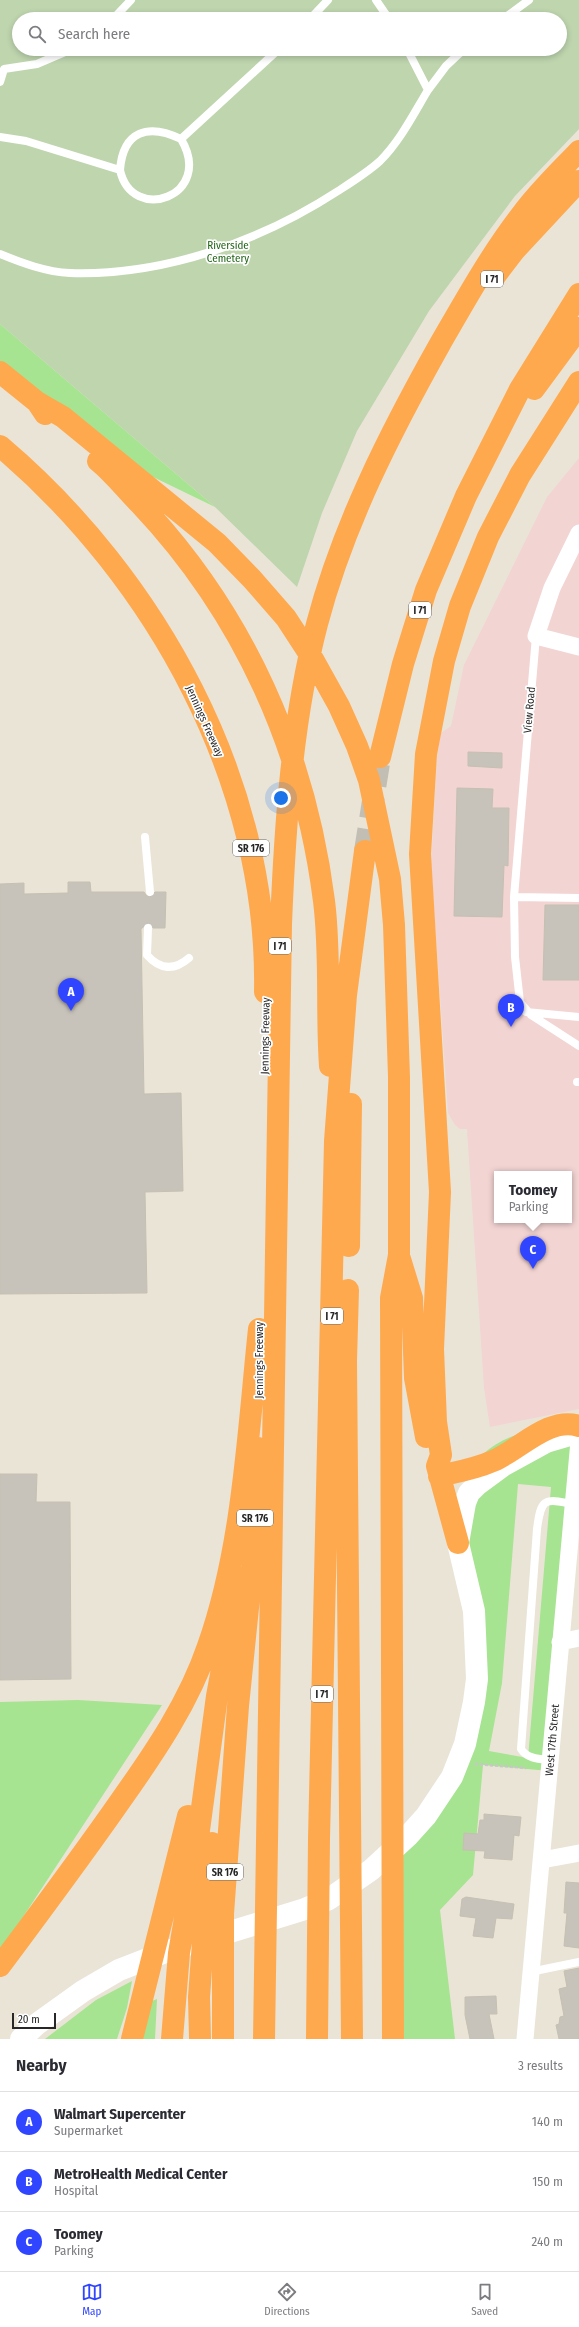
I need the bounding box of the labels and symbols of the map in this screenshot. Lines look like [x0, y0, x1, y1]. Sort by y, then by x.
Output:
park label: Riverside Cemetery [207, 239, 249, 265]
road number: I 71 [481, 271, 503, 287]
road number: I 71 [409, 602, 431, 618]
street label: Jennings Freeway [183, 683, 226, 759]
street label: View Road [521, 686, 538, 734]
your location [271, 788, 291, 808]
road number: SR 176 [233, 840, 269, 856]
road number: I 71 [269, 938, 291, 954]
pin: A [58, 978, 84, 1011]
pin: B [498, 994, 524, 1027]
street label: Jennings Freeway [258, 997, 273, 1075]
pin: C [520, 1236, 546, 1269]
road number: I 71 [321, 1308, 343, 1324]
street label: Jennings Freeway [253, 1321, 266, 1399]
road number: SR 176 [237, 1510, 273, 1526]
road number: I 71 [311, 1686, 333, 1702]
street label: West 17th Street [543, 1703, 562, 1777]
road number: SR 176 [207, 1864, 243, 1880]
scale bar [12, 2011, 56, 2030]

